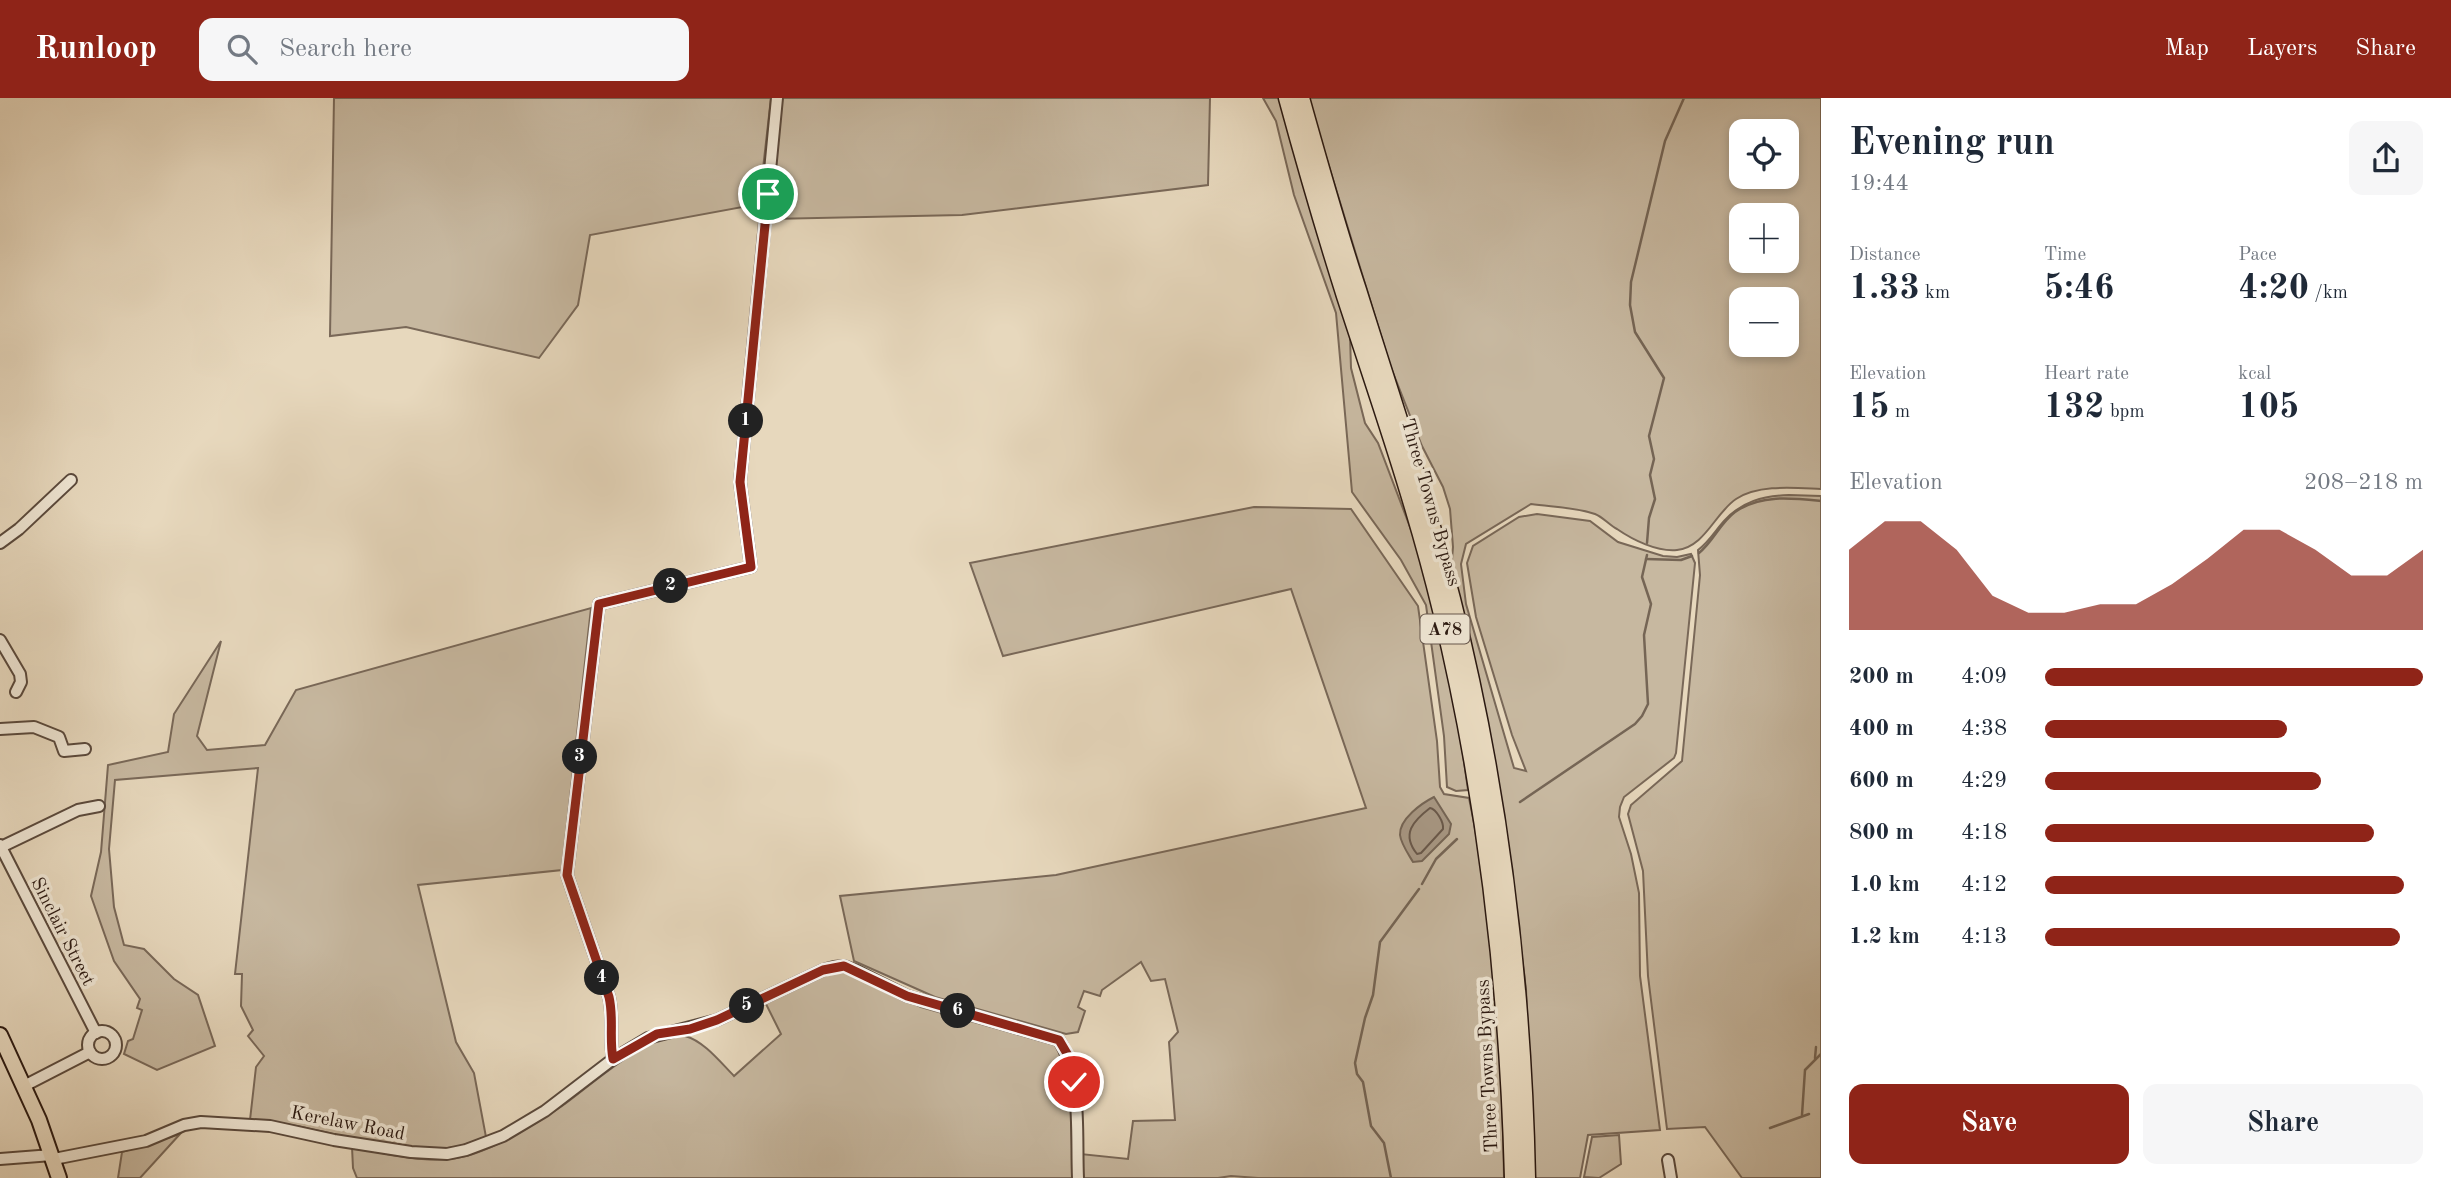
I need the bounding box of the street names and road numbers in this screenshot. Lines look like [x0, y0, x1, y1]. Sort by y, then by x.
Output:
street label: Three Towns Bypass [1397, 417, 1463, 589]
road number: A78 [1420, 614, 1470, 644]
street label: Sinclair Street [26, 875, 97, 989]
street label: Three Towns Bypass [1474, 979, 1503, 1153]
street label: Kerelaw Road [289, 1104, 406, 1145]

